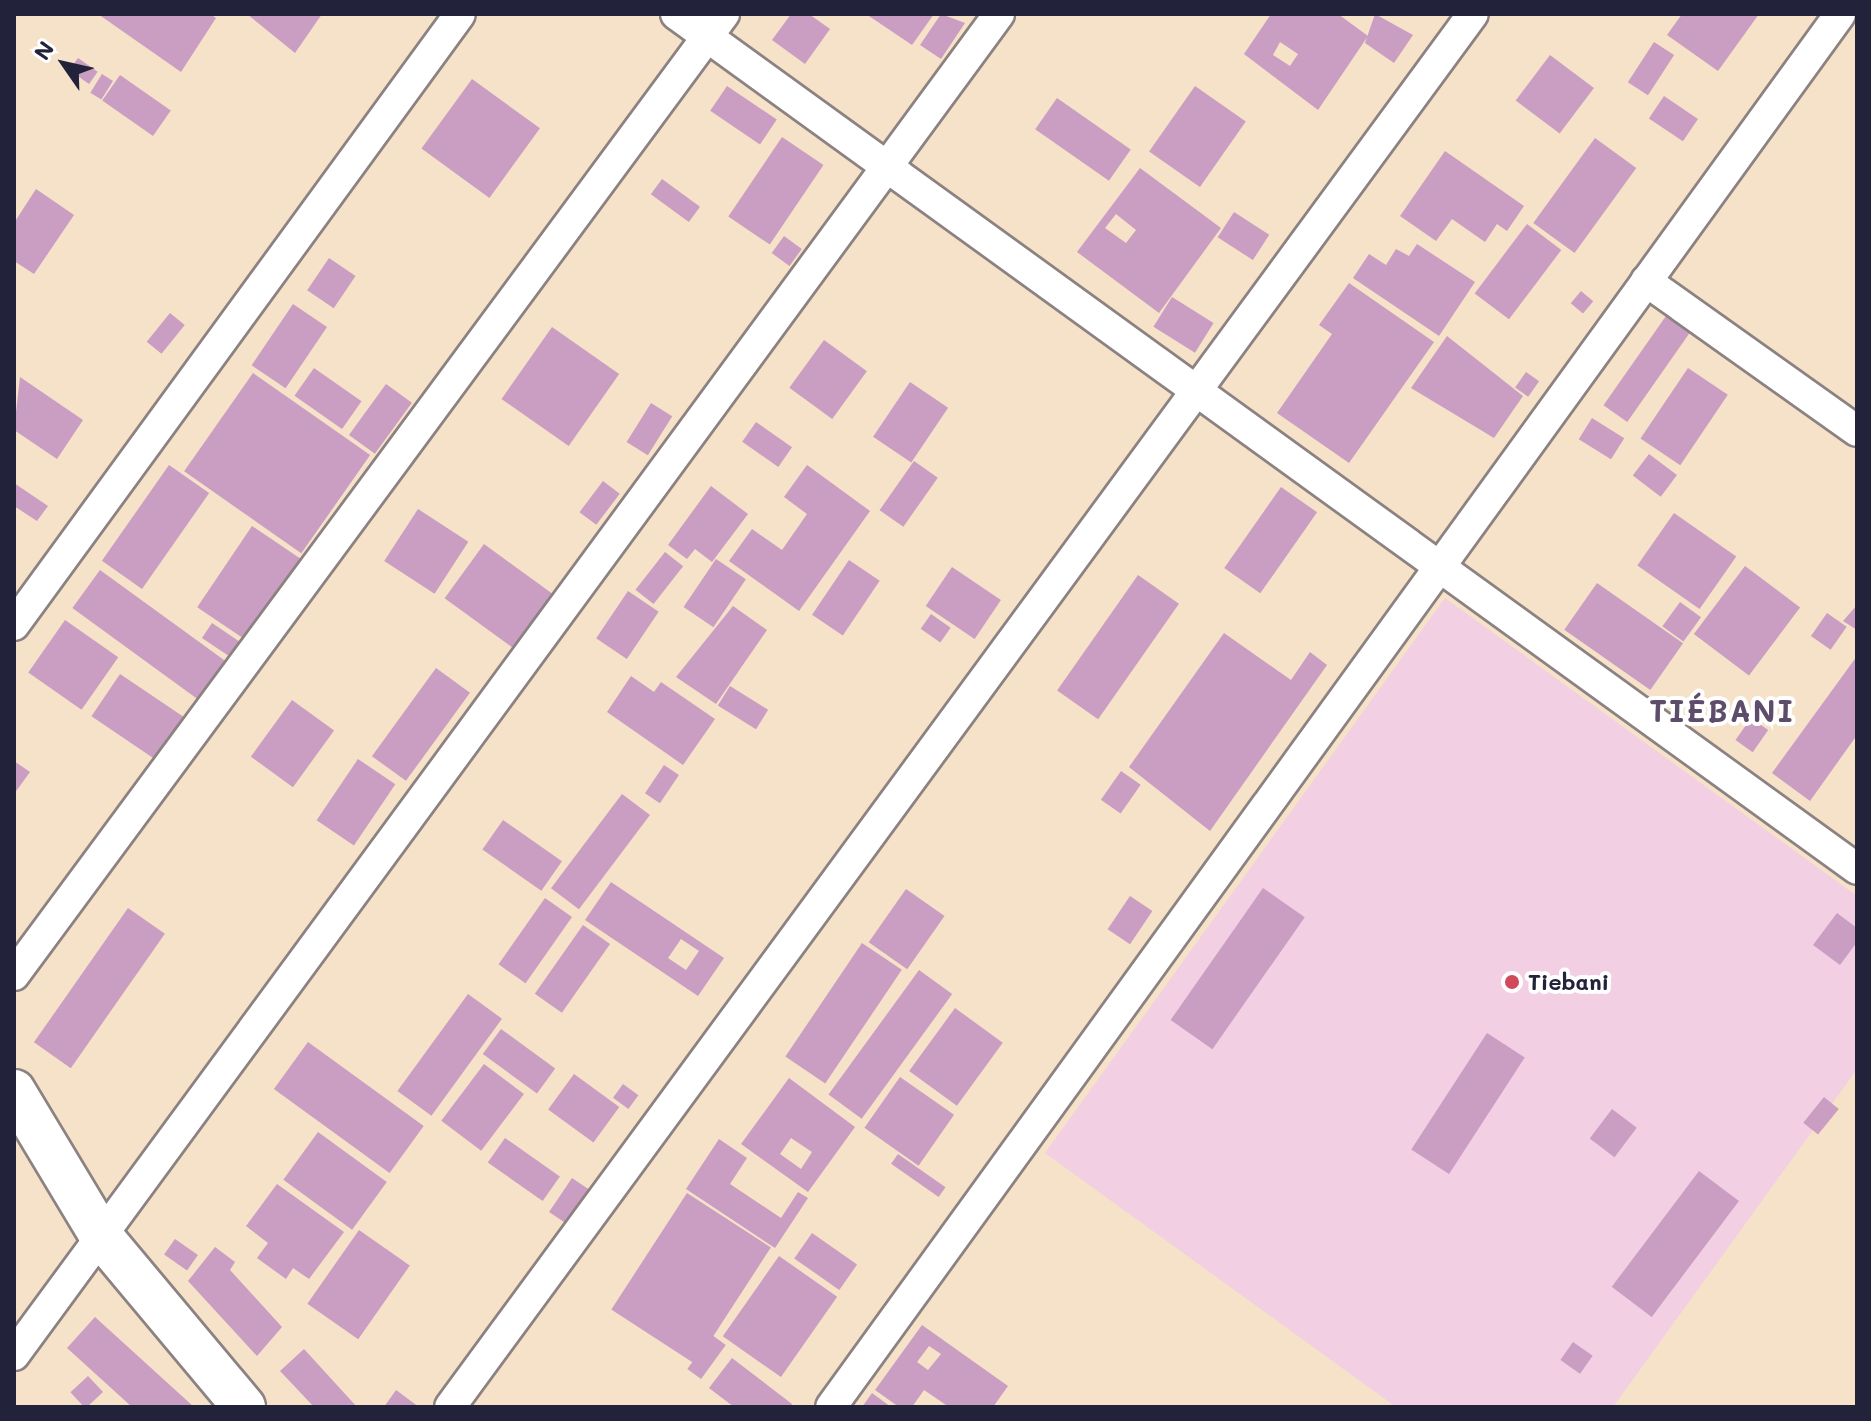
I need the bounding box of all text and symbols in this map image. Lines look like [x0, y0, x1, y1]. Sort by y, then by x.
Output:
north arrow [24, 24, 104, 104]
text: N [27, 35, 60, 65]
district label: TIÉBANI [1649, 692, 1795, 728]
place label: Tiebani [1528, 969, 1609, 995]
marker: Tiebani [1503, 973, 1521, 991]

